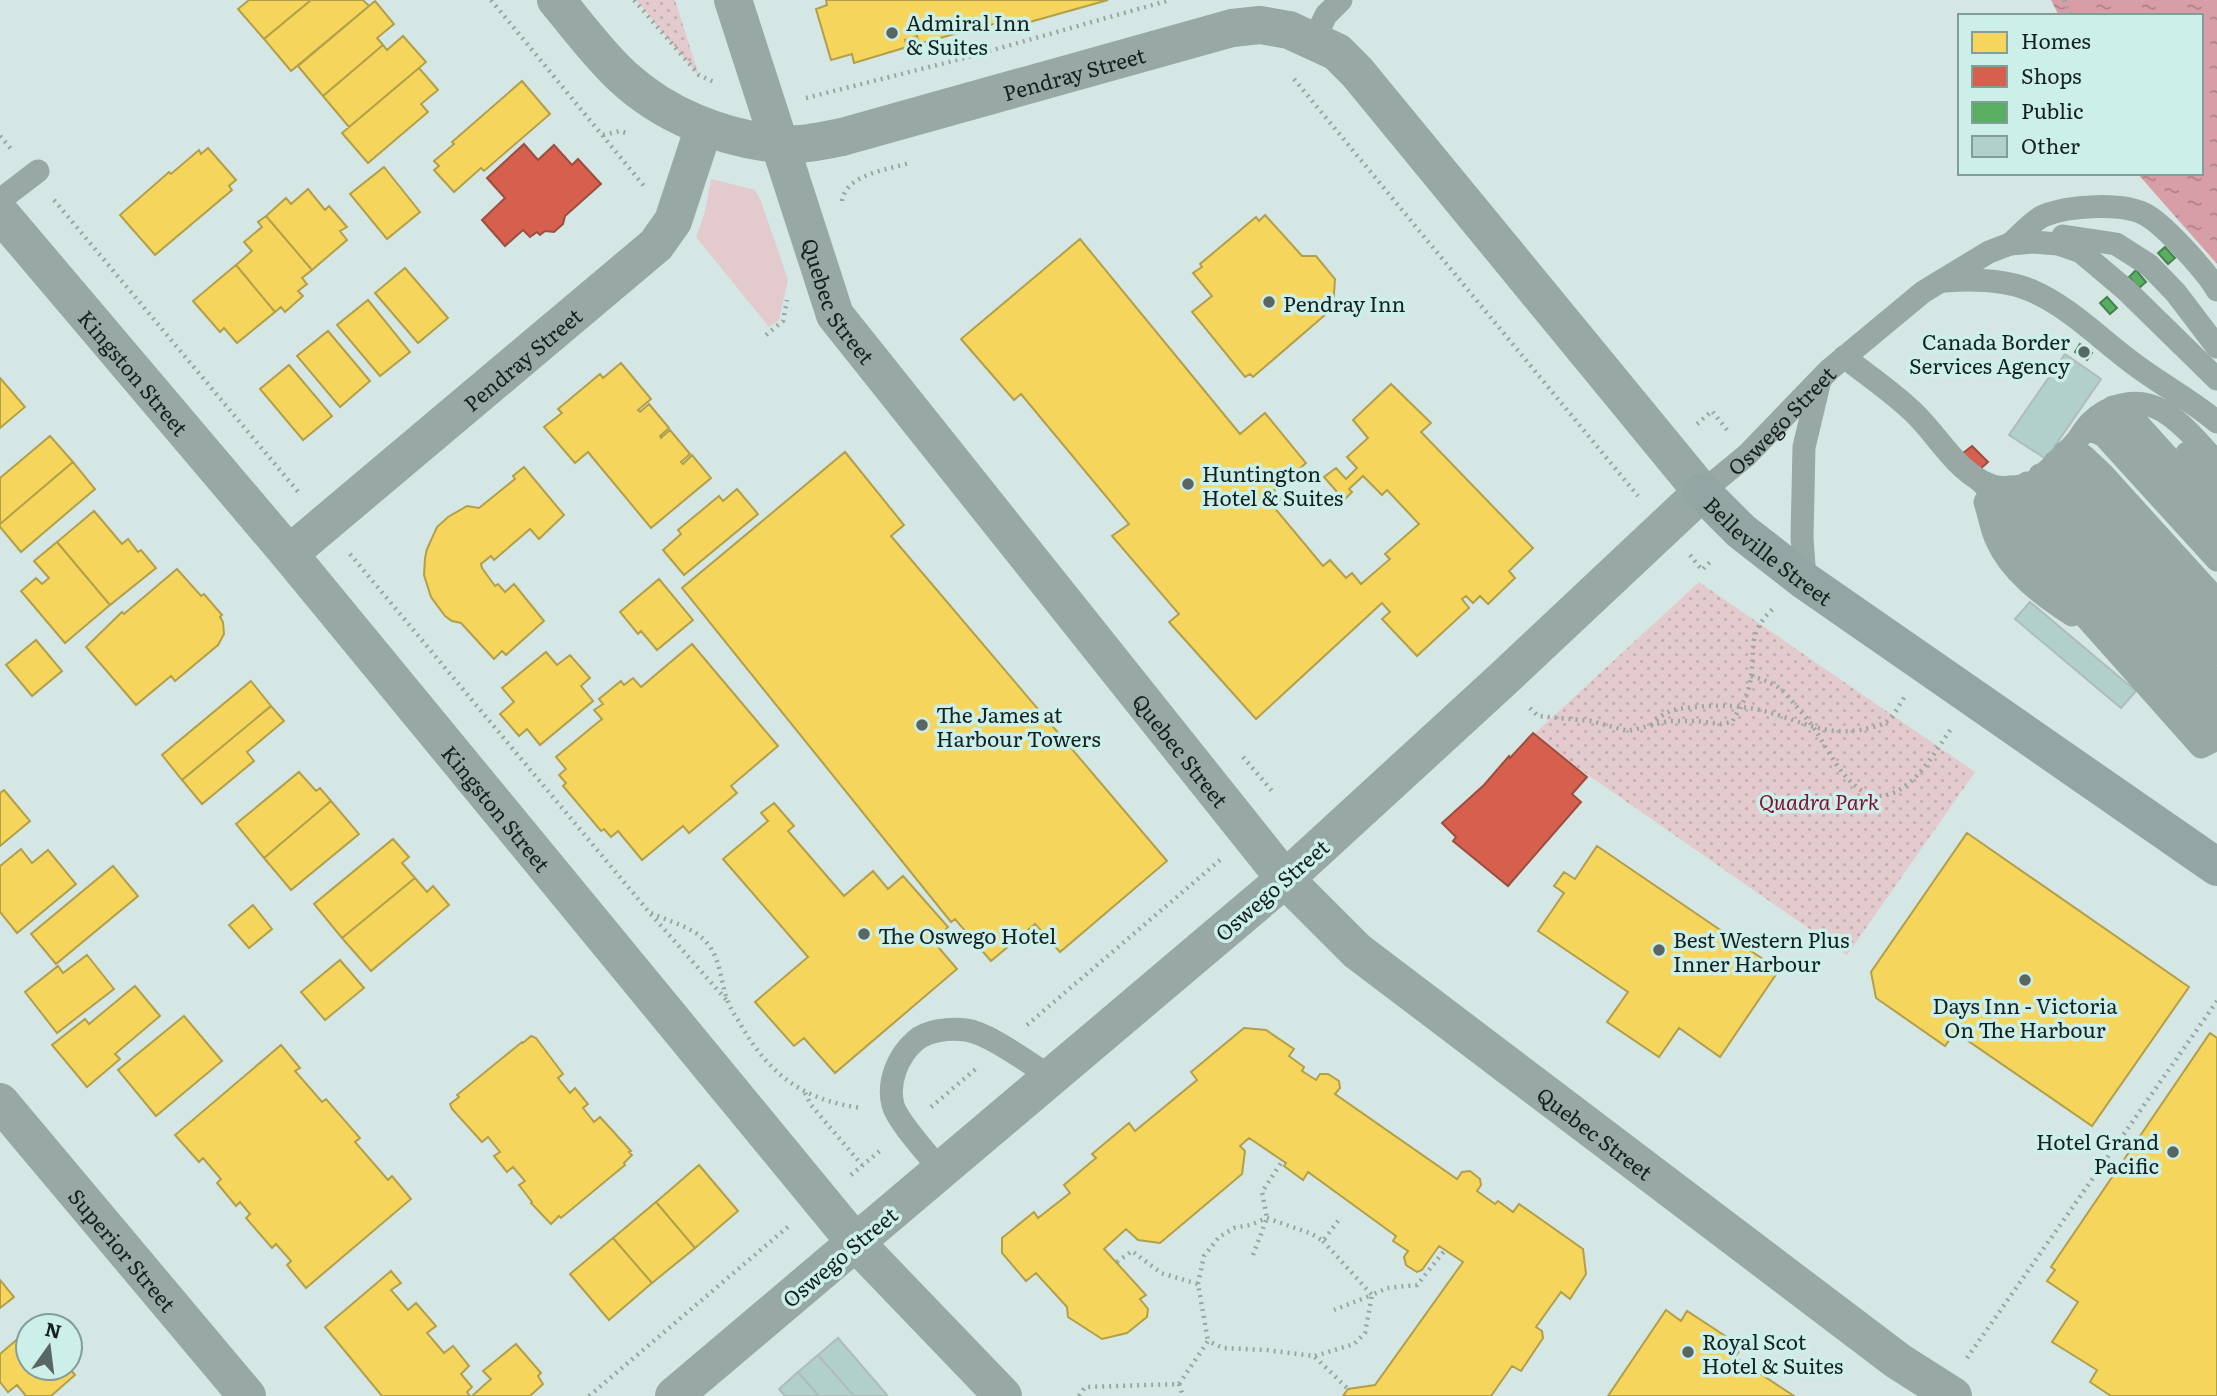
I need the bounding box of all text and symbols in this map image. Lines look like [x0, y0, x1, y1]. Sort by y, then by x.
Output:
place label: Admiral Inn & Suites [906, 6, 1030, 61]
legend [1958, 14, 2203, 175]
text: Homes [2021, 24, 2091, 55]
marker: Admiral Inn & Suites [884, 25, 900, 41]
street label: Pendray Street [999, 37, 1149, 107]
text: Shops [2021, 59, 2082, 90]
text: Public [2021, 94, 2083, 125]
text: Other [2021, 129, 2080, 160]
street label: Quebec Street [796, 234, 884, 370]
place label: Pendray Inn [1283, 287, 1406, 318]
marker: Pendray Inn [1261, 294, 1277, 310]
street label: Pendray Street [456, 299, 588, 417]
street label: Kingston Street [72, 302, 197, 442]
place label: Canada Border Services Agency [1909, 325, 2071, 380]
marker: Canada Border Services Agency [2076, 344, 2092, 360]
street label: Oswego Street [1720, 358, 1842, 481]
place label: Huntington Hotel & Suites [1202, 457, 1343, 512]
marker: Huntington Hotel & Suites [1180, 476, 1196, 492]
street label: Belleville Street [1698, 488, 1840, 612]
street label: Quebec Street [1127, 686, 1237, 814]
place label: The James at Harbour Towers [936, 698, 1101, 753]
marker: The James at Harbour Towers [914, 717, 930, 733]
street label: Kingston Street [436, 737, 559, 878]
park label: Quadra Park [1759, 785, 1880, 816]
street label: Oswego Street [1207, 830, 1335, 947]
place label: The Oswego Hotel [878, 919, 1056, 950]
place label: Best Western Plus Inner Harbour [1673, 923, 1850, 978]
marker: The Oswego Hotel [856, 926, 872, 942]
marker: Best Western Plus Inner Harbour [1651, 942, 1667, 958]
marker: Days Inn - Victoria On The Harbour [2017, 972, 2033, 988]
place label: Days Inn - Victoria On The Harbour [1933, 989, 2118, 1044]
street label: Quebec Street [1531, 1078, 1661, 1186]
place label: Hotel Grand Pacific [2036, 1125, 2159, 1180]
marker: Hotel Grand Pacific [2165, 1144, 2181, 1160]
street label: Superior Street [63, 1181, 185, 1318]
street label: Oswego Street [775, 1198, 904, 1314]
north arrow [14, 1312, 84, 1382]
text: N [42, 1314, 65, 1345]
place label: Royal Scot Hotel & Suites [1702, 1325, 1843, 1380]
marker: Royal Scot Hotel & Suites [1680, 1344, 1696, 1360]

